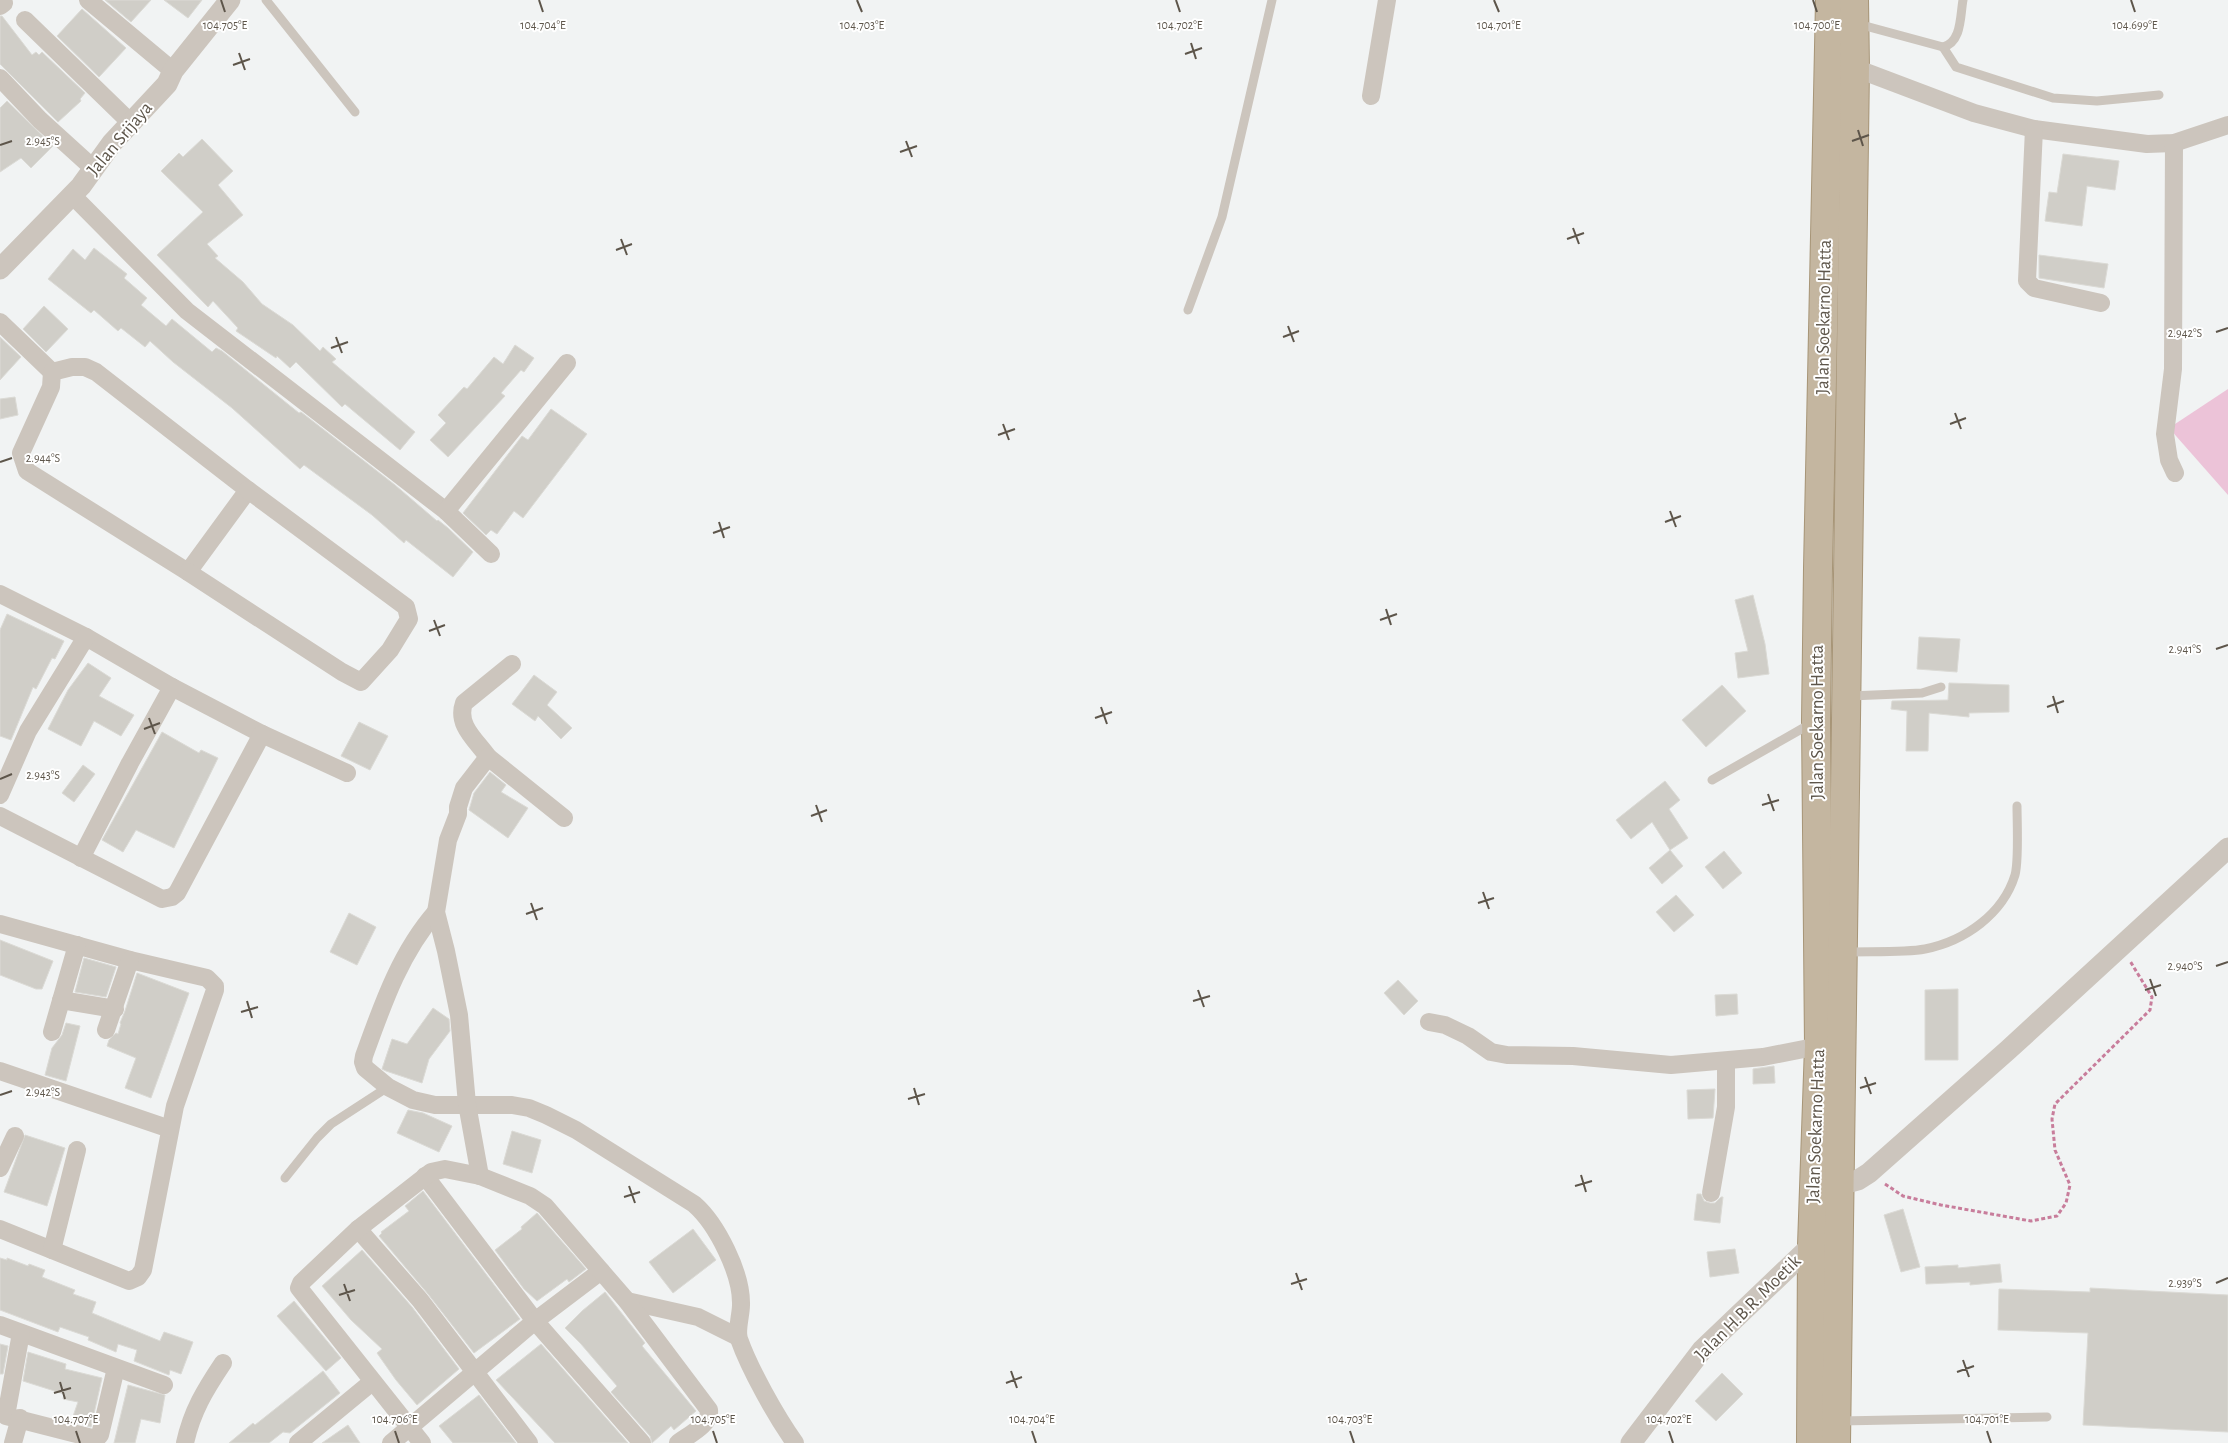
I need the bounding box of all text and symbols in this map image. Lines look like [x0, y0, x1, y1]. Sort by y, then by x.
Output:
text: 104.705°E [203, 19, 248, 31]
text: 104.704°E [520, 19, 566, 31]
text: 104.703°E [840, 19, 884, 31]
text: 104.702°E [1157, 19, 1203, 31]
text: 104.701°E [1477, 19, 1521, 31]
text: 104.700°E [1794, 19, 1840, 31]
text: 104.699°E [2112, 19, 2158, 31]
street label: Jalan Srijaya [84, 98, 156, 180]
text: 2.945°S [26, 135, 60, 147]
street label: Jalan Soekarno Hatta [1813, 239, 1835, 395]
text: 2.942°S [2168, 327, 2202, 339]
text: 2.944°S [26, 452, 61, 464]
text: 2.941°S [2169, 643, 2202, 655]
street label: Jalan Soekarno Hatta [1808, 644, 1827, 799]
text: 2.943°S [26, 769, 60, 781]
text: 2.940°S [2167, 960, 2203, 972]
street label: Jalan Soekarno Hatta [1804, 1048, 1828, 1204]
text: 2.942°S [26, 1086, 60, 1098]
street label: Jalan H.B.R. Moetik [1691, 1251, 1805, 1365]
text: 2.939°S [2168, 1277, 2202, 1289]
text: 104.707°E [54, 1413, 99, 1425]
text: 104.706°E [372, 1413, 418, 1425]
text: 104.705°E [691, 1413, 736, 1425]
text: 104.704°E [1009, 1413, 1055, 1425]
text: 104.703°E [1328, 1413, 1372, 1425]
text: 104.702°E [1646, 1413, 1692, 1425]
text: 104.701°E [1965, 1413, 2009, 1425]

